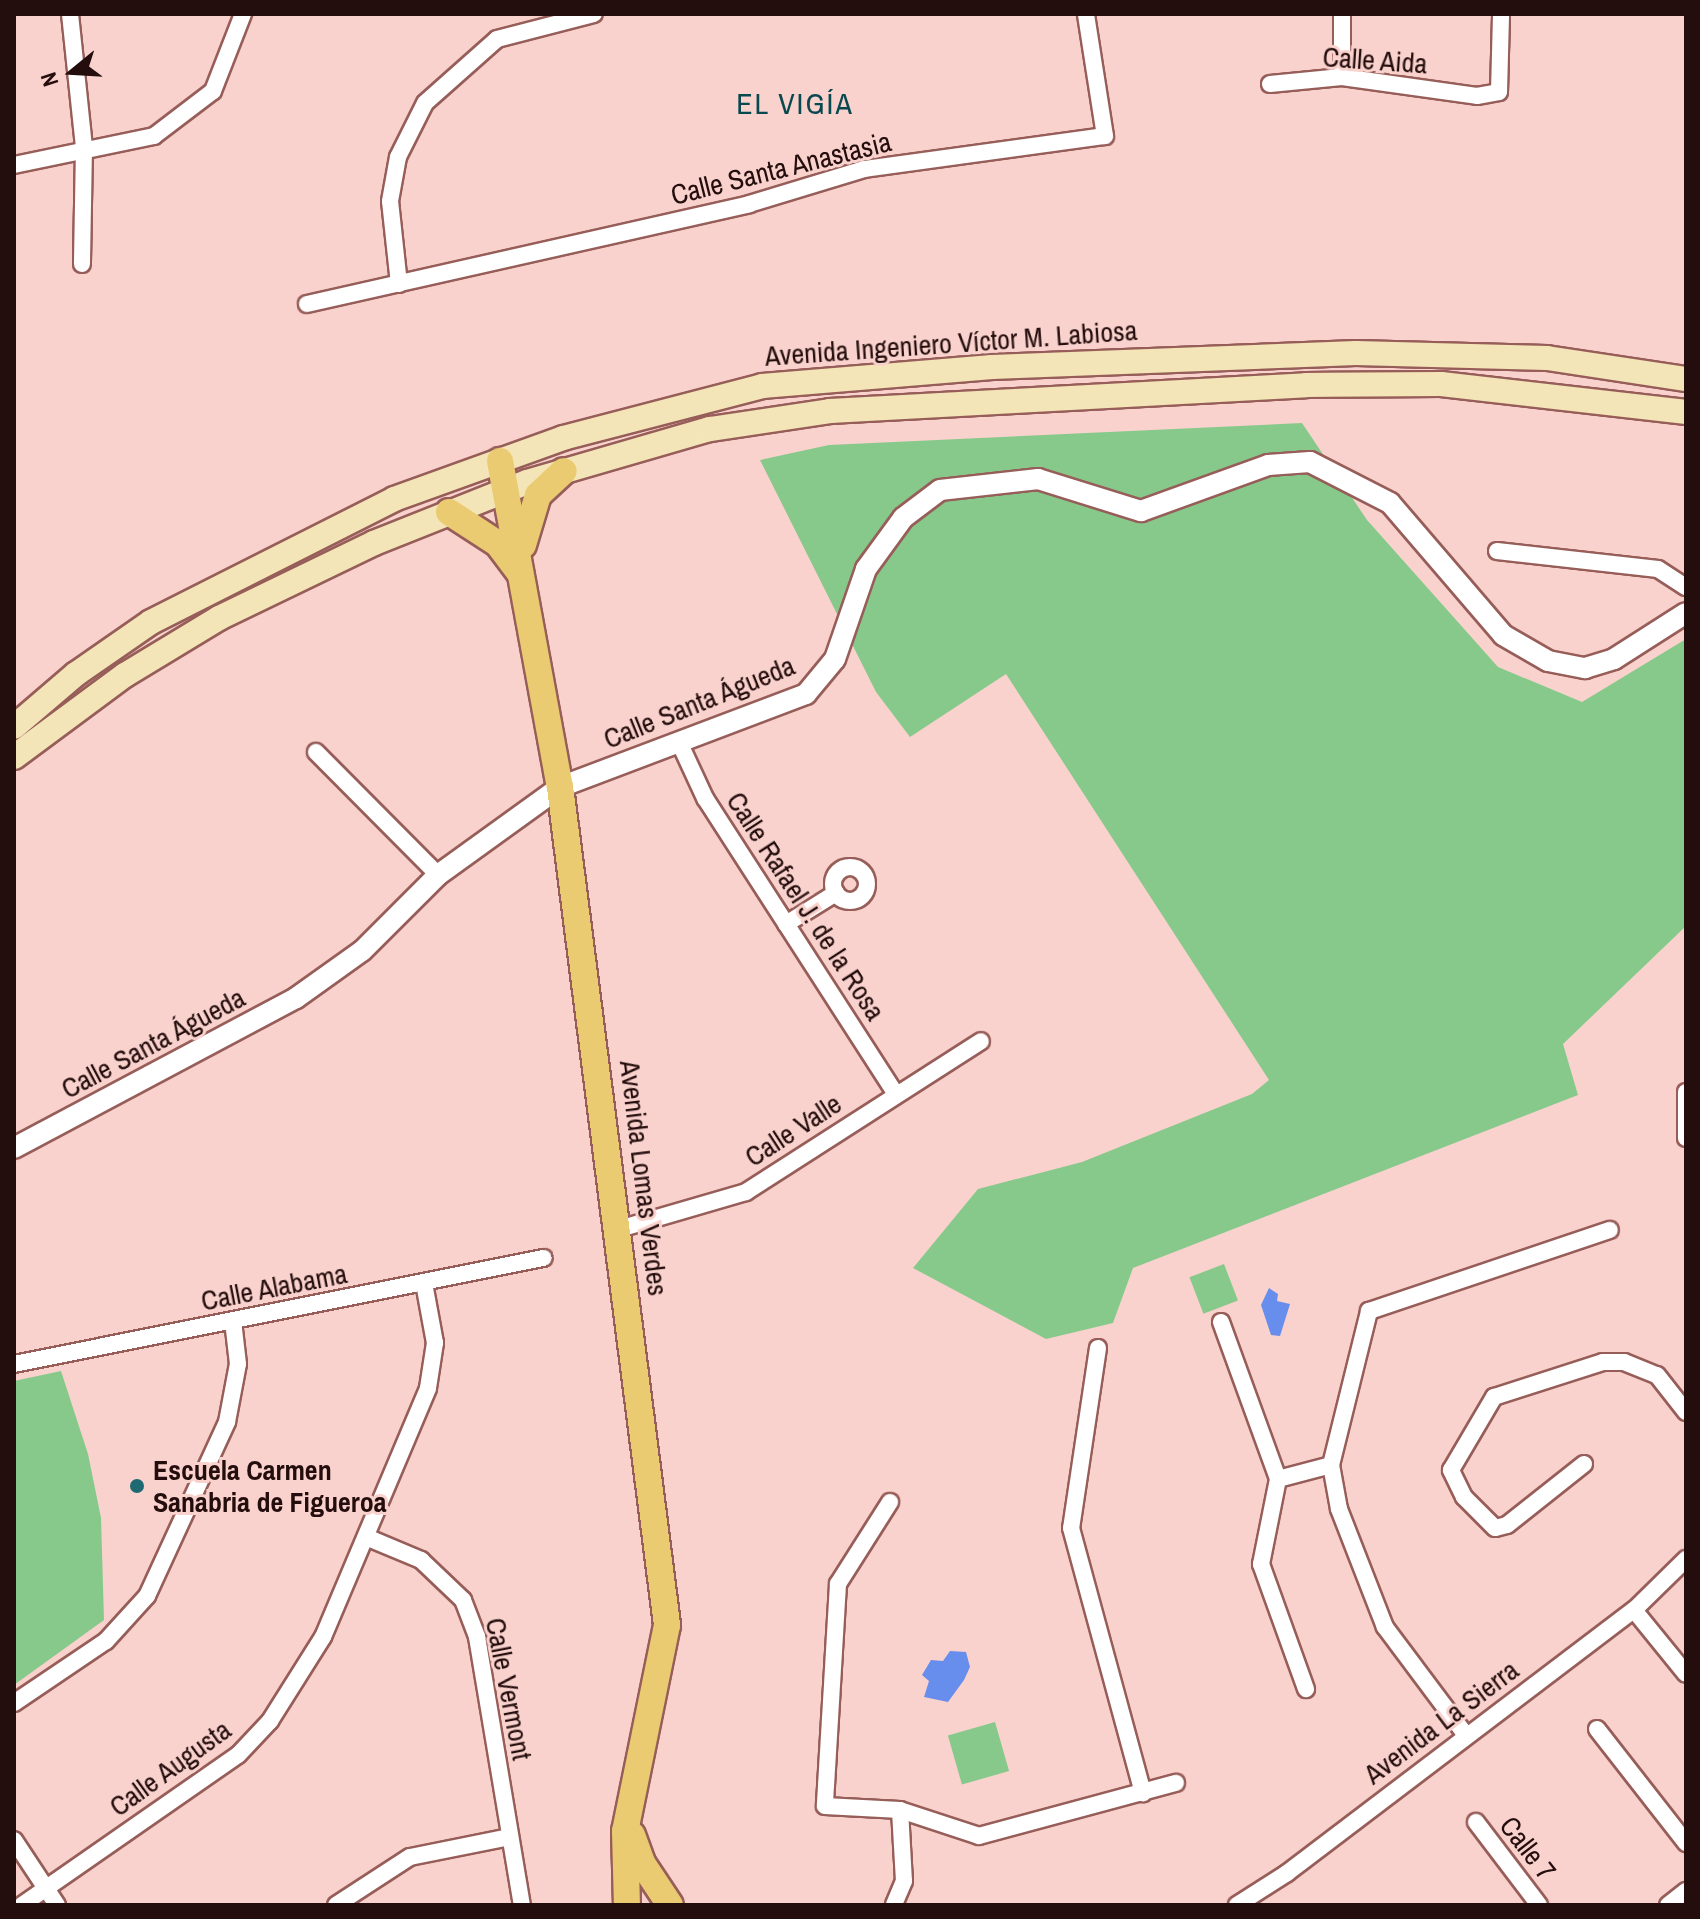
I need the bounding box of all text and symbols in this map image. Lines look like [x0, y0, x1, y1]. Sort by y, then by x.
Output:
north arrow [32, 32, 112, 112]
street label: Calle Aida [1321, 40, 1429, 80]
text: N [33, 69, 65, 90]
district label: EL VIGÍA [736, 85, 854, 121]
street label: Calle Santa Anastasia [667, 124, 895, 212]
street label: Avenida Ingeniero Víctor M. Labiosa [764, 313, 1138, 373]
street label: Calle Santa Águeda [598, 648, 800, 756]
street label: Calle Rafael J. de la Rosa [720, 786, 892, 1026]
street label: Calle Santa Águeda [55, 980, 251, 1106]
street label: Avenida Lomas Verdes [613, 1058, 675, 1298]
street label: Calle Valle [739, 1086, 847, 1174]
street label: Calle Alabama [198, 1256, 350, 1318]
place label: Escuela Carmen Sanabria de Figueroa [153, 1453, 387, 1519]
marker: Escuela Carmen Sanabria de Figueroa [128, 1477, 146, 1495]
street label: Calle Vermont [479, 1615, 539, 1763]
street label: Avenida La Sierra [1357, 1653, 1525, 1791]
street label: Calle Augusta [102, 1712, 238, 1824]
street label: Calle 7 [1493, 1810, 1563, 1886]

